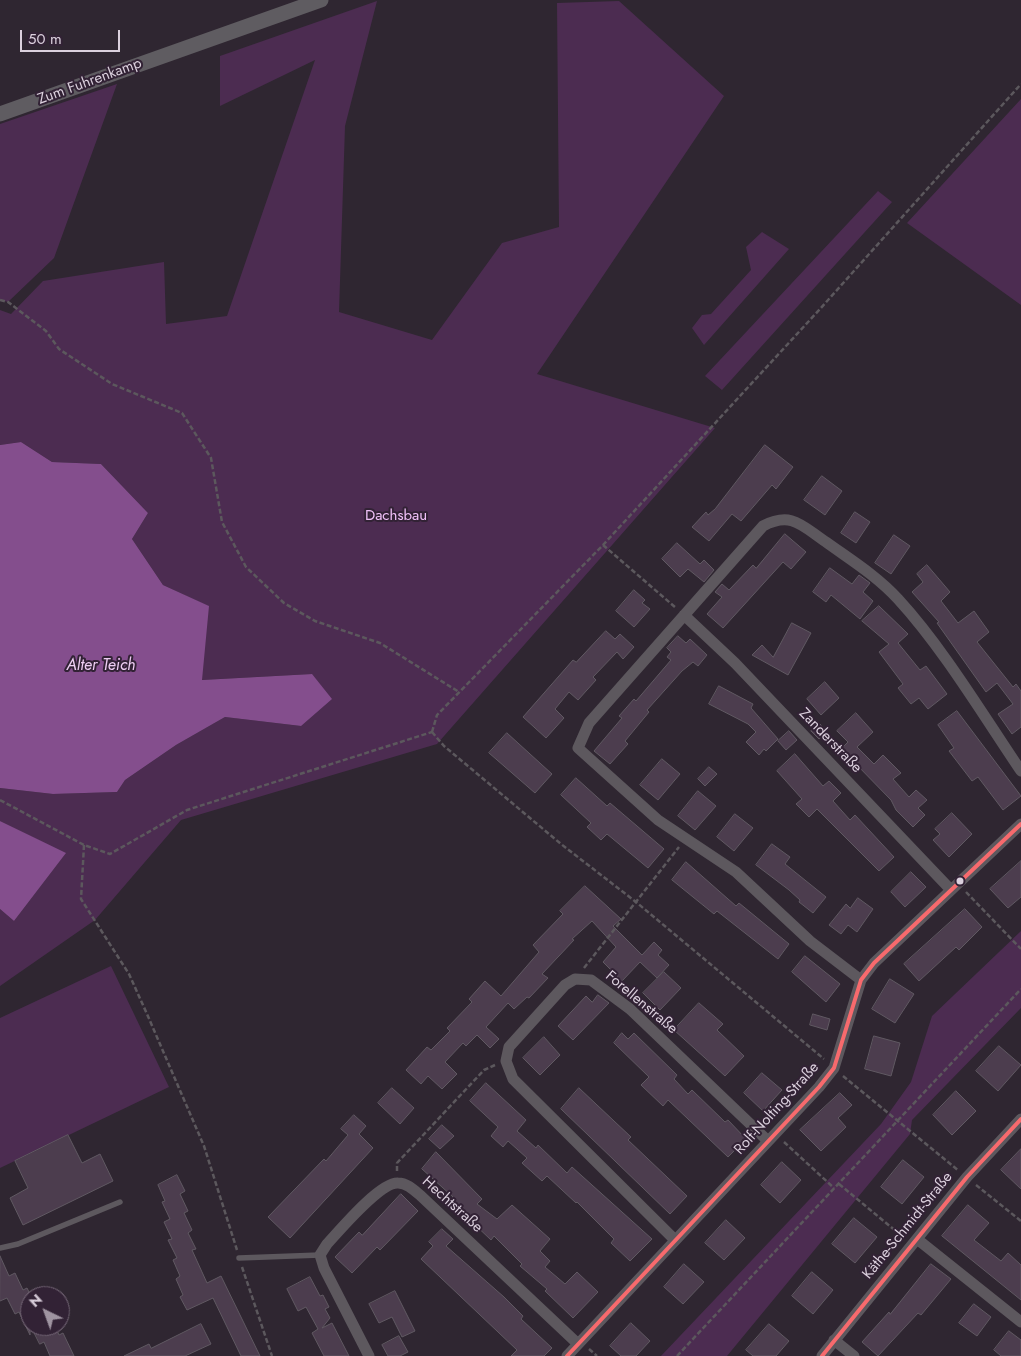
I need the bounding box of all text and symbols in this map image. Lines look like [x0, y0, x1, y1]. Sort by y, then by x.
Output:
scale bar [22, 20, 122, 52]
text: 50 m [28, 28, 62, 50]
street label: Zum Fuhrenkamp [36, 55, 144, 109]
park label: Dachsbau [365, 507, 427, 525]
water label: Alter Teich [67, 656, 135, 676]
street label: Zanderstraße [795, 705, 865, 777]
unlabelled marker [955, 876, 965, 886]
street label: Forellenstraße [601, 968, 681, 1038]
street label: Rolf-Nolting-Straße [731, 1059, 823, 1159]
street label: Käthe-Schmidt-Straße [859, 1169, 957, 1283]
street label: Hechtstraße [418, 1173, 486, 1237]
north arrow [20, 1286, 70, 1336]
text: N [25, 1289, 46, 1312]

